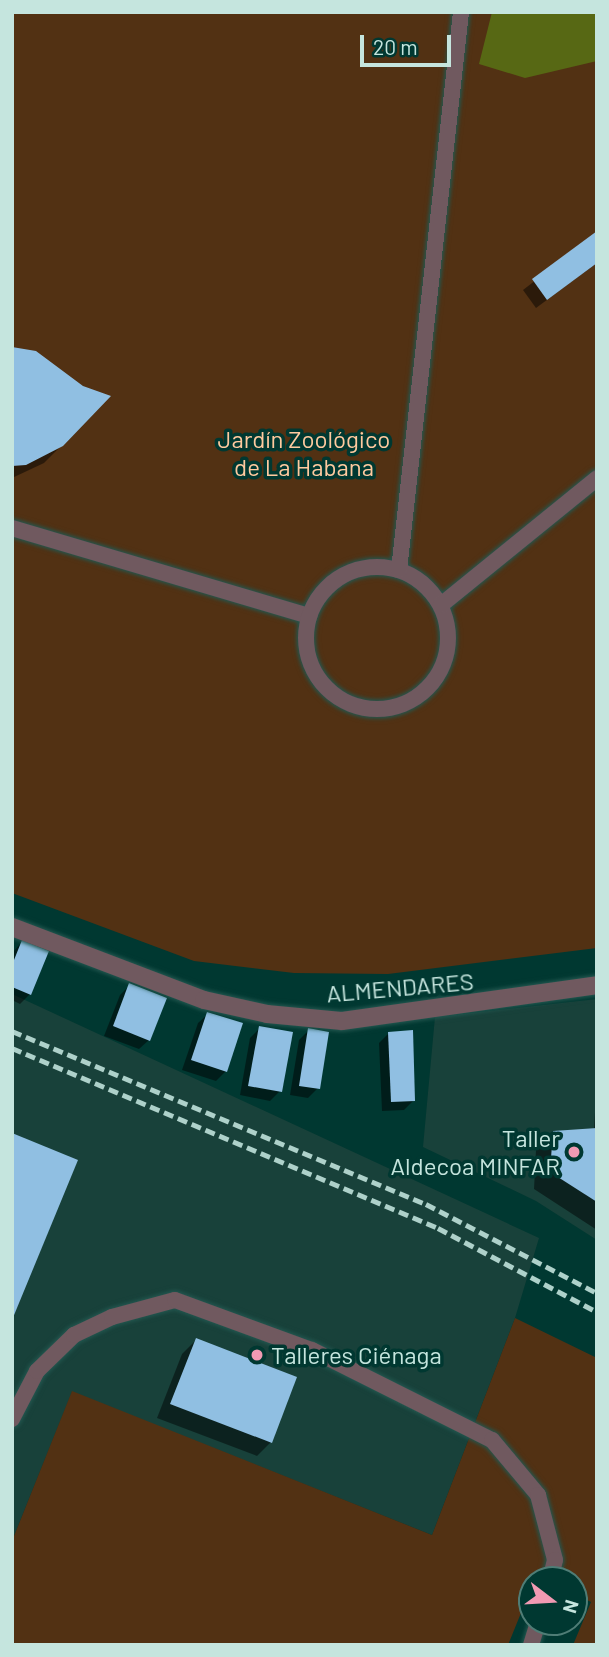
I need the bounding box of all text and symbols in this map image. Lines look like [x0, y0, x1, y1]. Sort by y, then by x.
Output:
scale bar [364, 21, 455, 65]
text: 20 m [373, 34, 418, 59]
park label: Jardín Zoológico de La Habana [218, 425, 390, 481]
street label: ALMENDARES [325, 966, 475, 1008]
place label: Taller Aldecoa MINFAR [391, 1124, 560, 1180]
marker: Taller Aldecoa MINFAR [566, 1144, 582, 1160]
place label: Talleres Ciénaga [271, 1341, 442, 1369]
marker: Talleres Ciénaga [249, 1347, 265, 1363]
north arrow [518, 1566, 588, 1636]
text: N [559, 1597, 584, 1616]

